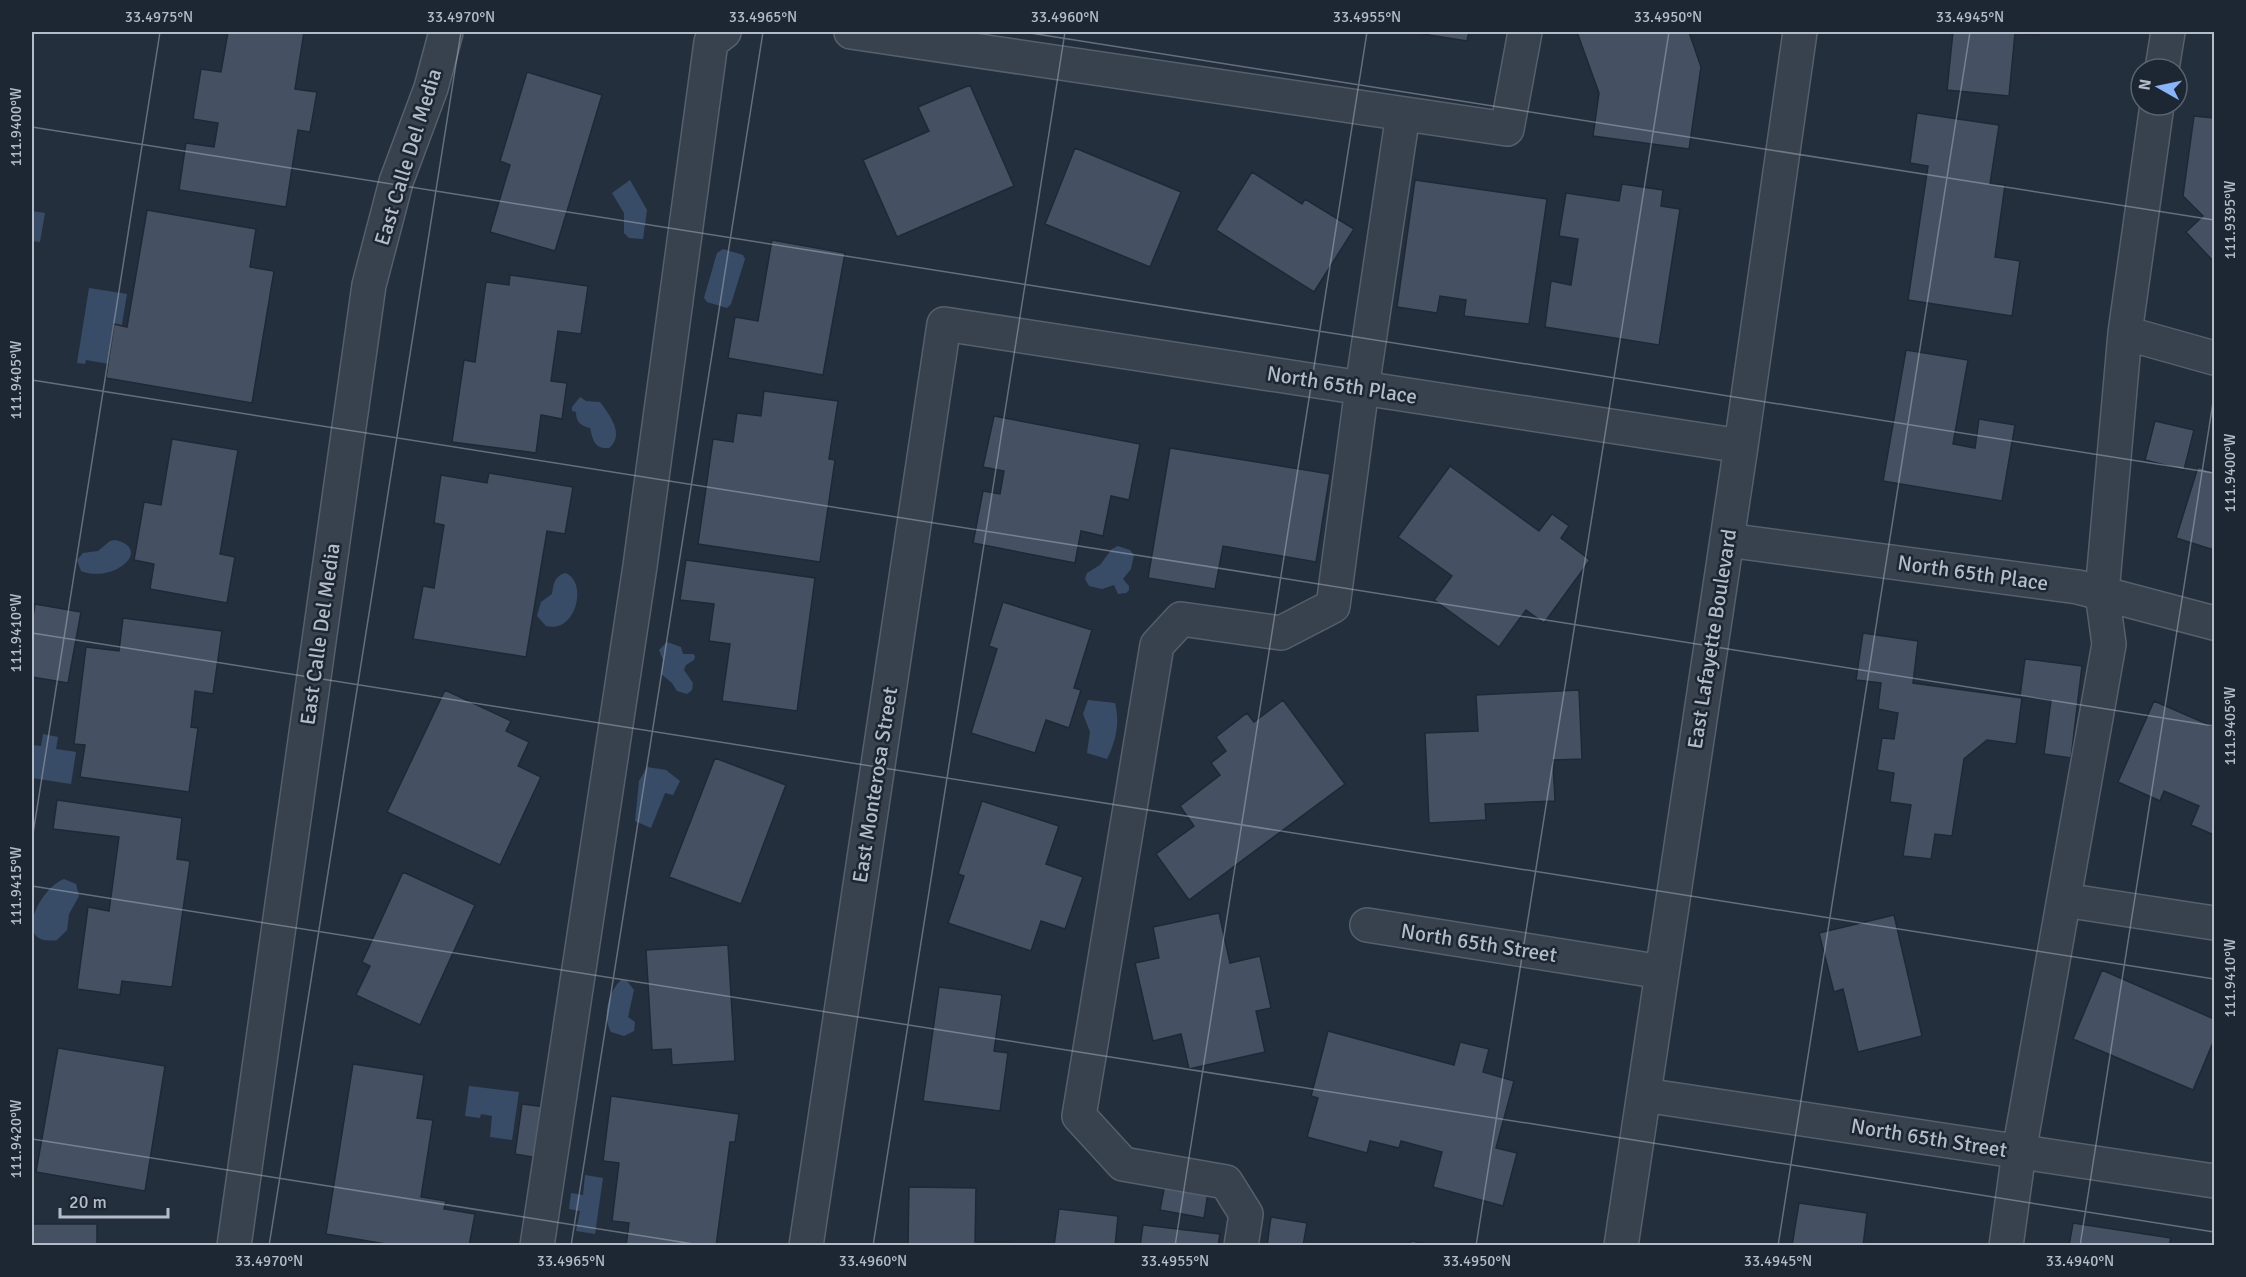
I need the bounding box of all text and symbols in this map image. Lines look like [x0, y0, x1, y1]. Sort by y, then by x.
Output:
text: 33.4975°N [125, 8, 193, 26]
text: 33.4970°N [427, 8, 495, 26]
text: 33.4965°N [729, 8, 797, 26]
text: 33.4960°N [1031, 8, 1099, 26]
text: 33.4955°N [1333, 8, 1401, 26]
text: 33.4950°N [1634, 8, 1702, 26]
text: 33.4945°N [1936, 8, 2004, 26]
north arrow [2129, 57, 2189, 117]
street label: East Calle Del Media [369, 65, 447, 249]
text: N [2134, 78, 2156, 92]
text: 111.9400°W [7, 87, 25, 166]
text: 111.9395°W [2221, 180, 2239, 259]
text: 111.9405°W [7, 340, 25, 419]
street label: North 65th Place [1265, 360, 1419, 410]
text: 111.9400°W [2221, 433, 2239, 512]
street label: East Lafayette Boulevard [1682, 527, 1742, 751]
street label: East Calle Del Media [294, 541, 346, 727]
street label: North 65th Place [1896, 550, 2050, 596]
text: 111.9410°W [7, 593, 25, 672]
street label: East Monterosa Street [847, 685, 903, 885]
text: 111.9405°W [2221, 686, 2239, 765]
text: 111.9415°W [7, 846, 25, 925]
street label: North 65th Street [1399, 918, 1559, 968]
text: 111.9410°W [2221, 938, 2239, 1017]
text: 111.9420°W [7, 1099, 25, 1178]
street label: North 65th Street [1849, 1113, 2009, 1163]
scale bar [60, 1181, 168, 1219]
text: 20 m [69, 1191, 107, 1213]
text: 33.4970°N [235, 1252, 303, 1270]
text: 33.4965°N [537, 1252, 605, 1270]
text: 33.4960°N [839, 1252, 907, 1270]
text: 33.4955°N [1141, 1252, 1209, 1270]
text: 33.4950°N [1443, 1252, 1511, 1270]
text: 33.4945°N [1744, 1252, 1812, 1270]
text: 33.4940°N [2046, 1252, 2114, 1270]

